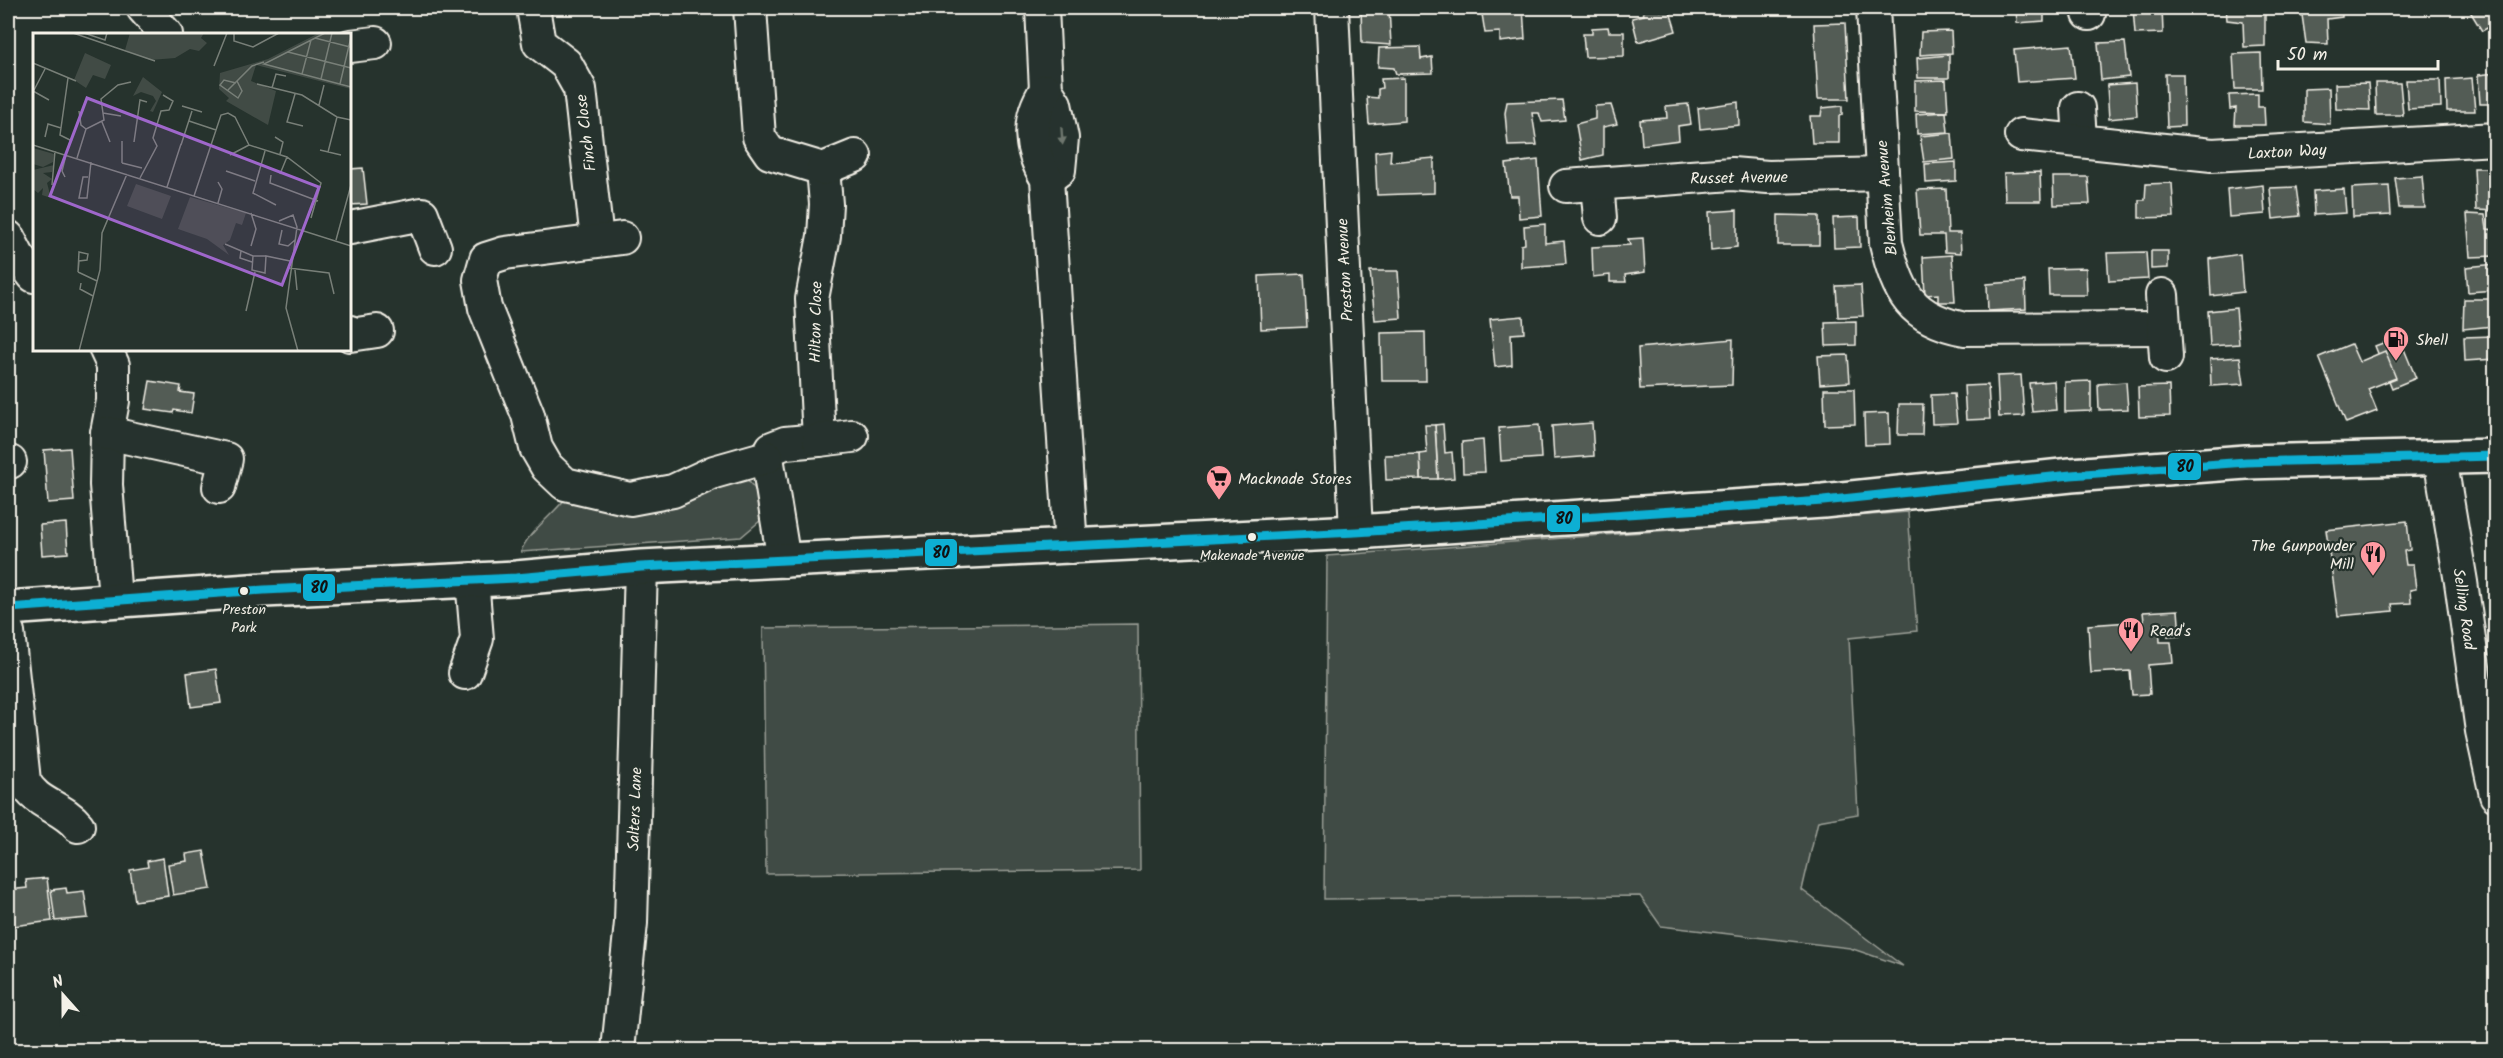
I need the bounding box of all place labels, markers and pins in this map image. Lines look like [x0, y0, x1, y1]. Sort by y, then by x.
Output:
fuel station icon: Shell [2381, 324, 2411, 362]
place label: Shell [2416, 328, 2448, 353]
supermarket icon: Macknade Stores [1204, 463, 1234, 501]
place label: Macknade Stores [1238, 467, 1352, 492]
marker: Makenade Avenue [1246, 531, 1258, 543]
place label: The Gunpowder Mill [2251, 534, 2356, 577]
restaurant icon: The Gunpowder Mill [2358, 539, 2388, 577]
place label: Makenade Avenue [1200, 545, 1305, 567]
marker: Preston Park [238, 585, 250, 597]
place label: Preston Park [222, 599, 266, 639]
restaurant icon: Read's [2116, 615, 2146, 653]
place label: Read's [2150, 619, 2191, 644]

